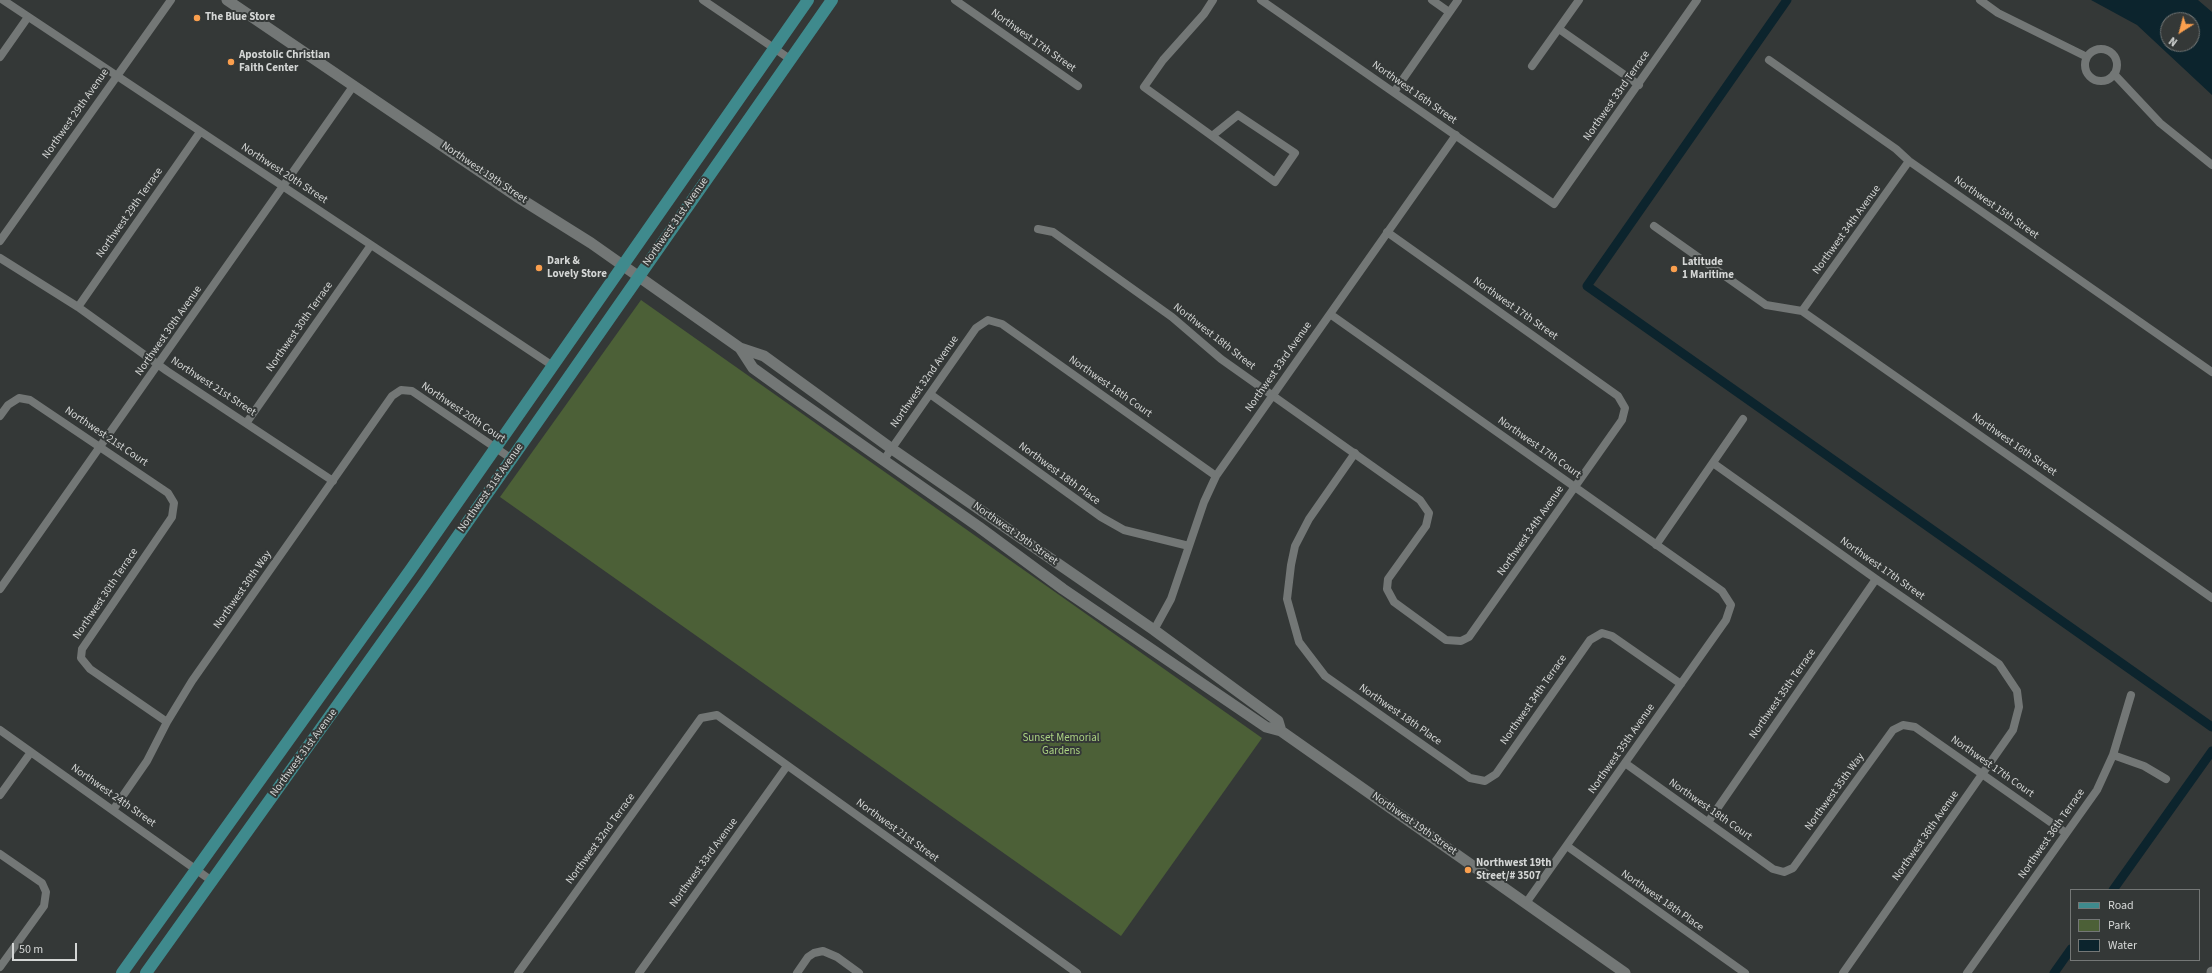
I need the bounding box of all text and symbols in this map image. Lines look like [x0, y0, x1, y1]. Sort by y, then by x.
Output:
street label: Northwest 17th Street [988, 7, 1078, 75]
place label: The Blue Store [205, 11, 275, 25]
north arrow [2160, 12, 2200, 52]
marker: The Blue Store [192, 13, 202, 23]
text: N [2166, 33, 2181, 50]
street label: Northwest 33rd Terrace [1581, 48, 1653, 144]
place label: Apostolic Christian Faith Center [239, 49, 330, 75]
marker: Apostolic Christian Faith Center [226, 57, 236, 67]
street label: Northwest 16th Street [1369, 59, 1459, 127]
street label: Northwest 29th Avenue [40, 66, 112, 162]
street label: Northwest 19th Street [439, 139, 529, 207]
street label: Northwest 20th Street [238, 141, 330, 207]
street label: Northwest 29th Terrace [94, 165, 166, 261]
street label: Northwest 15th Street [1951, 174, 2041, 242]
street label: Northwest 31st Avenue [640, 175, 712, 269]
street label: Northwest 34th Avenue [1810, 183, 1884, 277]
place label: Dark & Lovely Store [547, 255, 607, 281]
place label: Latitude 1 Maritime [1682, 256, 1734, 282]
marker: Dark & Lovely Store [534, 263, 544, 273]
marker: Latitude 1 Maritime [1669, 264, 1679, 274]
street label: Northwest 17th Street [1470, 275, 1560, 343]
street label: Northwest 30th Terrace [264, 279, 336, 375]
street label: Northwest 30th Avenue [133, 283, 205, 379]
street label: Northwest 18th Street [1170, 301, 1258, 373]
street label: Northwest 33rd Avenue [1243, 319, 1315, 415]
street label: Northwest 32nd Avenue [888, 333, 962, 431]
street label: Northwest 18th Court [1066, 353, 1154, 421]
street label: Northwest 21st Street [168, 354, 258, 420]
street label: Northwest 20th Court [418, 380, 508, 446]
street label: Northwest 21st Court [62, 404, 150, 470]
street label: Northwest 16th Street [1969, 411, 2059, 479]
street label: Northwest 17th Court [1495, 414, 1583, 482]
street label: Northwest 18th Place [1016, 440, 1102, 508]
street label: Northwest 31st Avenue [455, 441, 527, 535]
street label: Northwest 34th Avenue [1495, 483, 1567, 579]
street label: Northwest 19th Street [970, 500, 1060, 568]
street label: Northwest 17th Street [1837, 535, 1927, 603]
street label: Northwest 30th Terrace [71, 546, 141, 642]
street label: Northwest 30th Way [211, 548, 275, 632]
street label: Northwest 35th Terrace [1747, 646, 1819, 742]
street label: Northwest 34th Terrace [1498, 652, 1570, 748]
street label: Northwest 18th Place [1356, 682, 1444, 748]
street label: Northwest 35th Avenue [1586, 701, 1658, 797]
street label: Northwest 31st Avenue [268, 706, 340, 800]
park label: Sunset Memorial Gardens [1022, 732, 1100, 758]
street label: Northwest 17th Court [1948, 733, 2036, 801]
street label: Northwest 35th Way [1803, 751, 1867, 833]
street label: Northwest 24th Street [68, 762, 158, 830]
street label: Northwest 18th Court [1666, 776, 1754, 844]
street label: Northwest 36th Terrace [2016, 786, 2088, 882]
street label: Northwest 36th Avenue [1890, 788, 1962, 884]
street label: Northwest 19th Street [1369, 790, 1459, 858]
street label: Northwest 32nd Terrace [564, 791, 638, 887]
street label: Northwest 21st Street [853, 797, 941, 865]
street label: Northwest 33rd Avenue [667, 816, 741, 910]
place label: Northwest 19th Street/# 3507 [1476, 857, 1552, 883]
marker: Northwest 19th Street/# 3507 [1463, 865, 1473, 875]
street label: Northwest 18th Place [1618, 868, 1706, 934]
legend [2070, 889, 2200, 961]
text: Road [2108, 897, 2134, 914]
text: Park [2108, 917, 2130, 934]
scale bar [14, 935, 79, 961]
text: Water [2108, 937, 2137, 954]
text: 50 m [19, 941, 43, 958]

